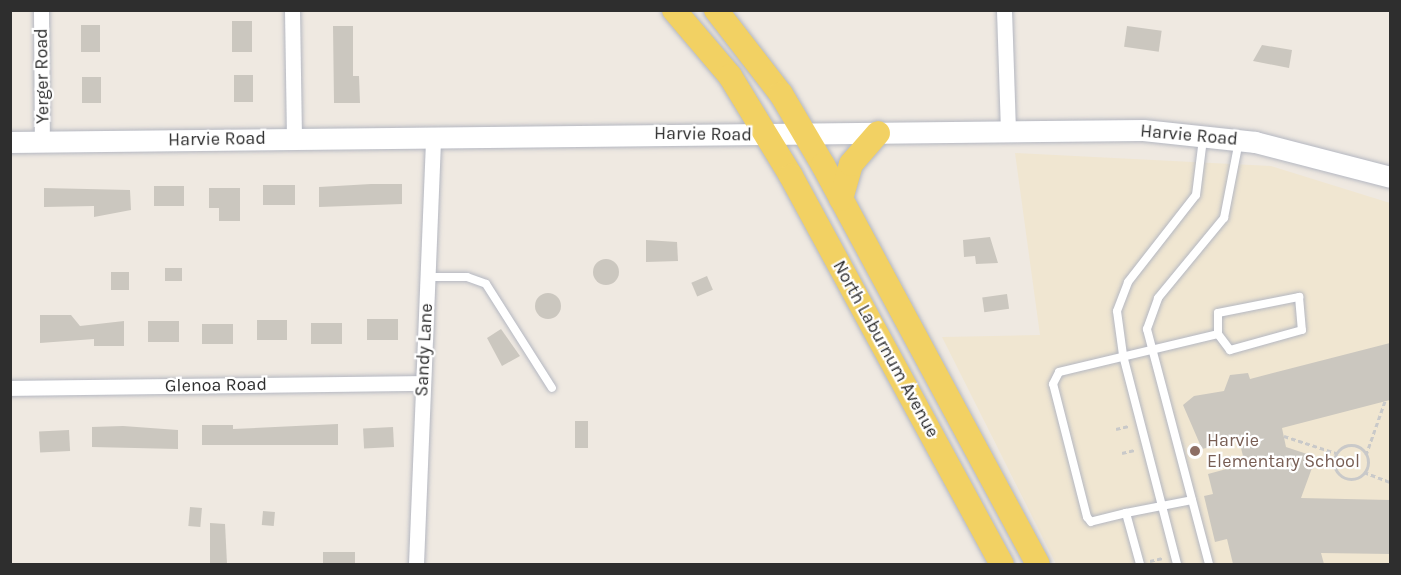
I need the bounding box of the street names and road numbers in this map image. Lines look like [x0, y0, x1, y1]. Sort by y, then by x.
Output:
street label: Yerger Road [30, 28, 54, 124]
street label: Harvie Road [1139, 120, 1239, 150]
street label: Harvie Road [654, 122, 752, 146]
street label: Harvie Road [168, 127, 266, 151]
street label: North Laburnum Avenue [828, 257, 944, 441]
street label: Sandy Lane [411, 303, 437, 397]
street label: Glenoa Road [165, 373, 267, 397]

